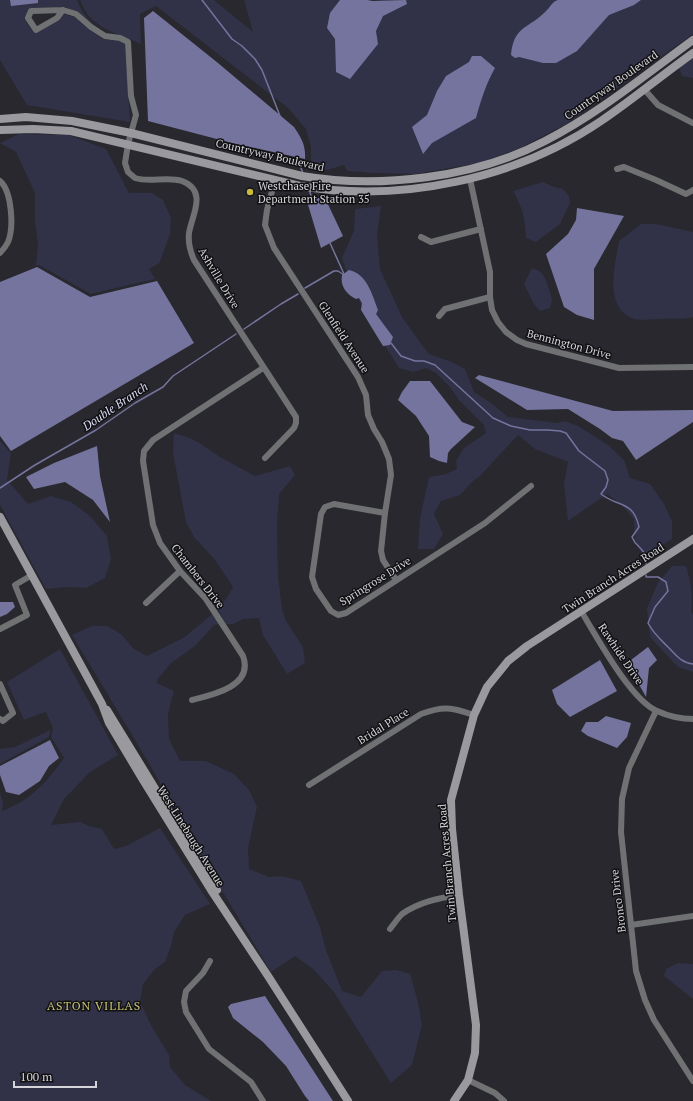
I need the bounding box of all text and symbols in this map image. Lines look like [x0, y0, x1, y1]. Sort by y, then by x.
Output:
street label: Countryway Boulevard [561, 47, 661, 123]
street label: Countryway Boulevard [214, 136, 326, 174]
place label: Westchase Fire Department Station 35 [258, 179, 370, 206]
marker: Westchase Fire Department Station 35 [245, 187, 255, 197]
street label: Ashville Drive [195, 245, 243, 311]
street label: Glenfield Avenue [316, 298, 373, 376]
street label: Bennington Drive [525, 326, 613, 362]
water label: Double Branch [79, 379, 151, 434]
street label: Twin Branch Acres Road [560, 540, 666, 616]
street label: Chambers Drive [168, 541, 228, 611]
street label: Springrose Drive [337, 553, 414, 609]
street label: Rawhide Drive [595, 621, 647, 688]
street label: Bridal Place [355, 704, 412, 747]
street label: West Linebaugh Avenue [154, 783, 228, 890]
street label: Twin Branch Acres Road [435, 803, 459, 923]
street label: Bronco Drive [607, 868, 629, 933]
district label: ASTON VILLAS [47, 998, 141, 1013]
scale bar [14, 1063, 96, 1089]
text: 100 m [20, 1069, 53, 1084]

